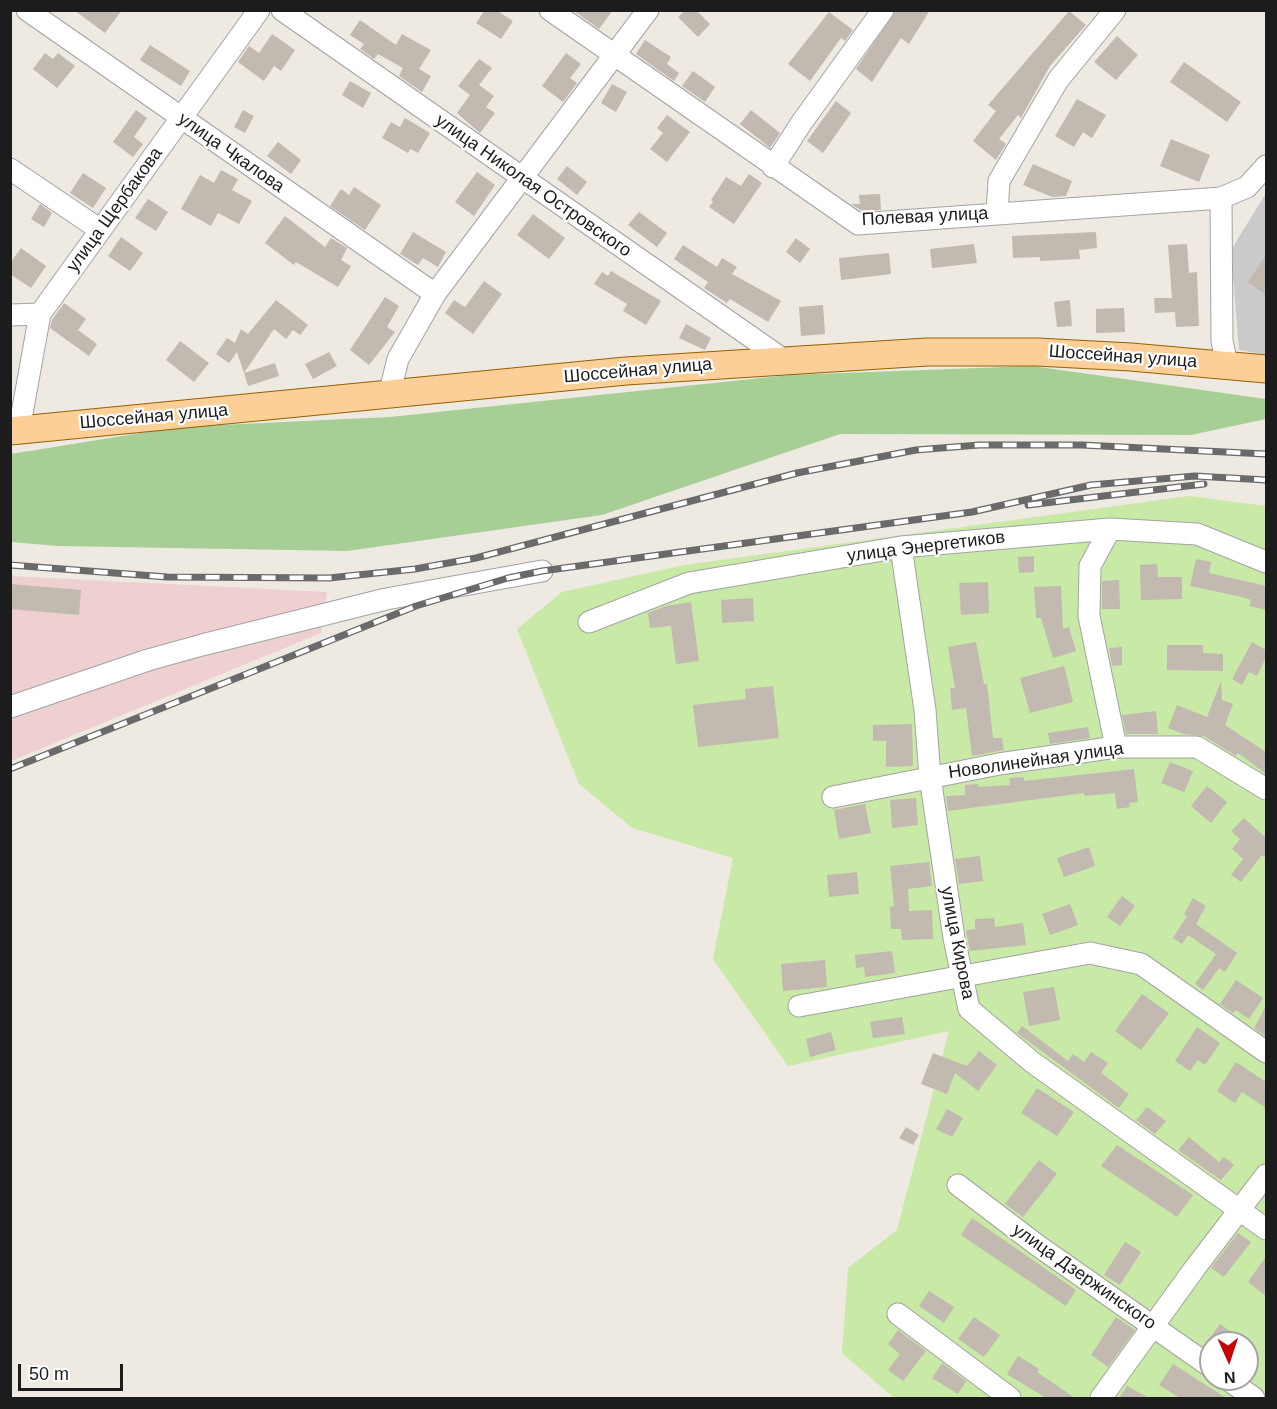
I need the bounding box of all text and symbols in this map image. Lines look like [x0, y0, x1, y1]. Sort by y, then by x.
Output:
street label: улица Чкалова [174, 108, 288, 198]
street label: улица Николая Островского [431, 110, 635, 262]
street label: улица Щербакова [63, 143, 167, 277]
street label: Полевая улица [861, 203, 989, 231]
street label: Шоссейная улица [1048, 341, 1198, 373]
street label: Шоссейная улица [563, 354, 713, 388]
street label: Шоссейная улица [79, 400, 229, 434]
street label: улица Энергетиков [846, 527, 1006, 567]
street label: Новолинейная улица [947, 738, 1125, 784]
street label: улица Кирова [935, 885, 979, 1001]
street label: улица Дзержинского [1008, 1219, 1160, 1335]
north arrow [1199, 1331, 1259, 1391]
scale bar [21, 1352, 126, 1390]
text: 50 m [29, 1364, 69, 1384]
text: N [1224, 1369, 1236, 1386]

